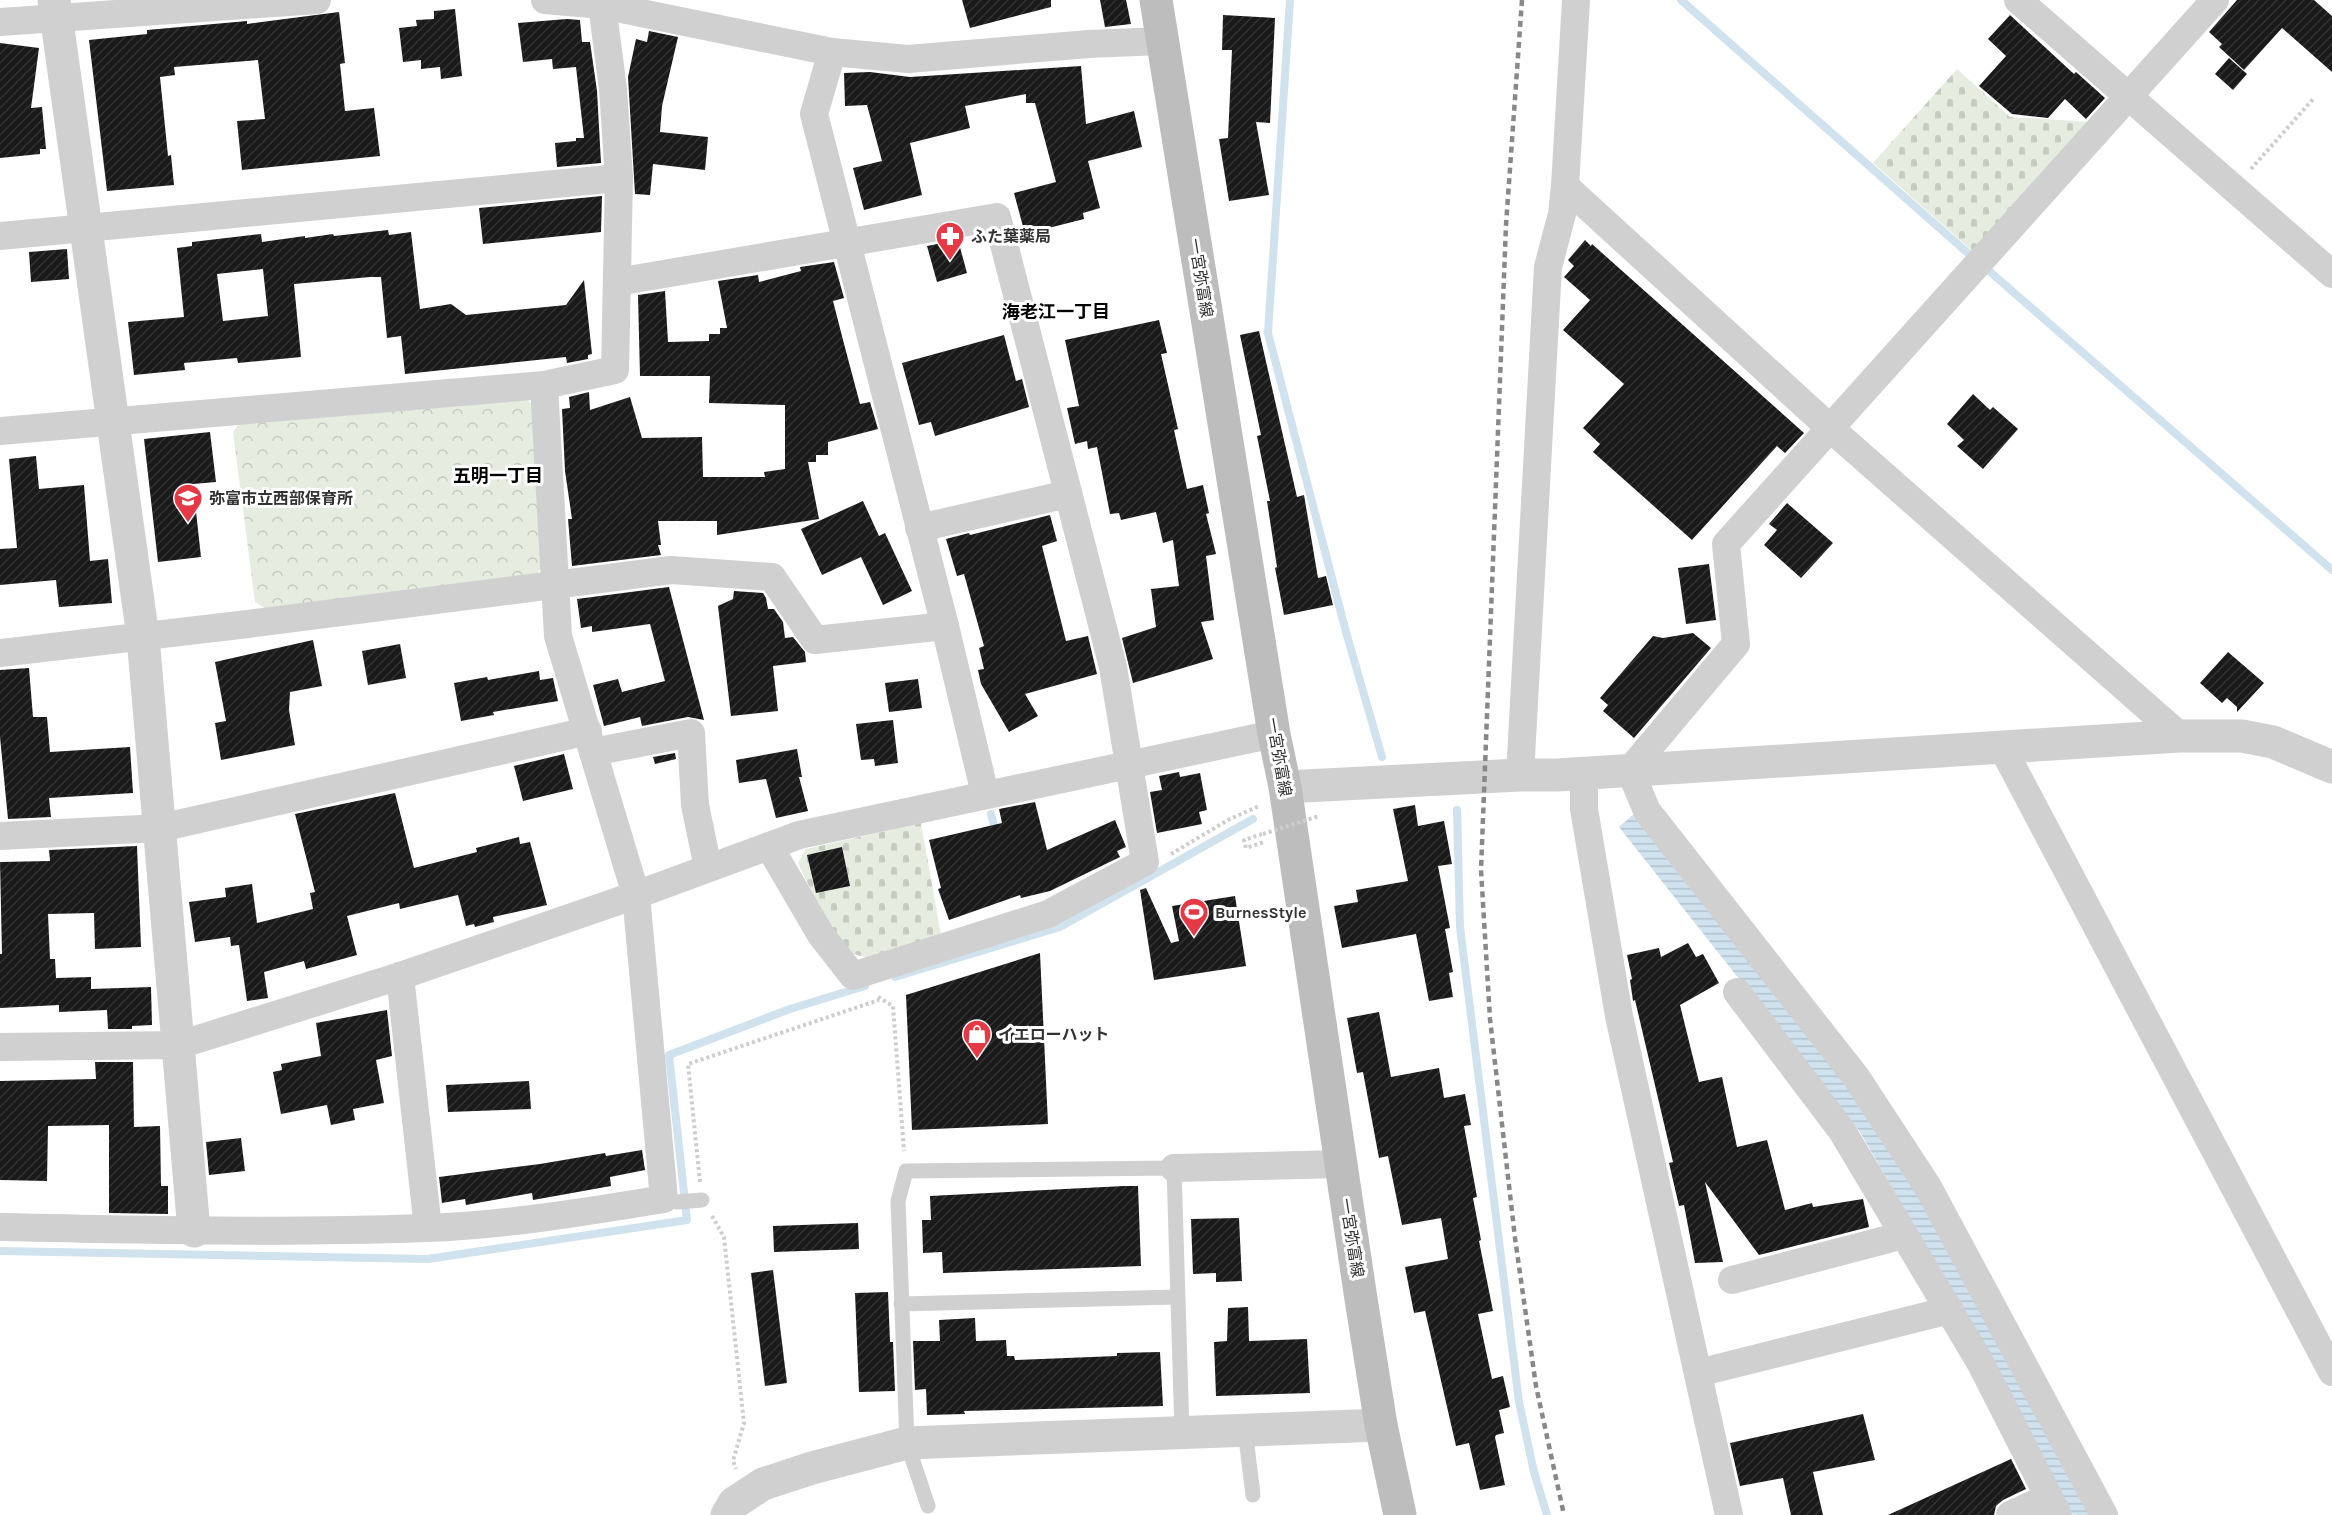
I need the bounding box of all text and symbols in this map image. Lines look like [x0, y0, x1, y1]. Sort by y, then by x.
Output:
pharmacy icon: ふた葉薬局 [934, 220, 966, 262]
place label: ふた葉薬局 [971, 227, 1051, 246]
street label: 一宮弥富線 [1185, 237, 1217, 319]
district label: 海老江一丁目 [1002, 301, 1110, 323]
district label: 五明一丁目 [453, 465, 543, 487]
school or university icon: 弥富市立西部保育所 [172, 482, 204, 524]
place label: 弥富市立西部保育所 [209, 489, 353, 508]
street label: 一宮弥富線 [1263, 716, 1295, 798]
sports icon: BurnesStyle [1178, 896, 1210, 938]
place label: BurnesStyle [1215, 903, 1307, 922]
shop icon: イエローハット [961, 1018, 993, 1060]
place label: イエローハット [998, 1025, 1110, 1044]
street label: 一宮弥富線 [1336, 1197, 1368, 1279]

